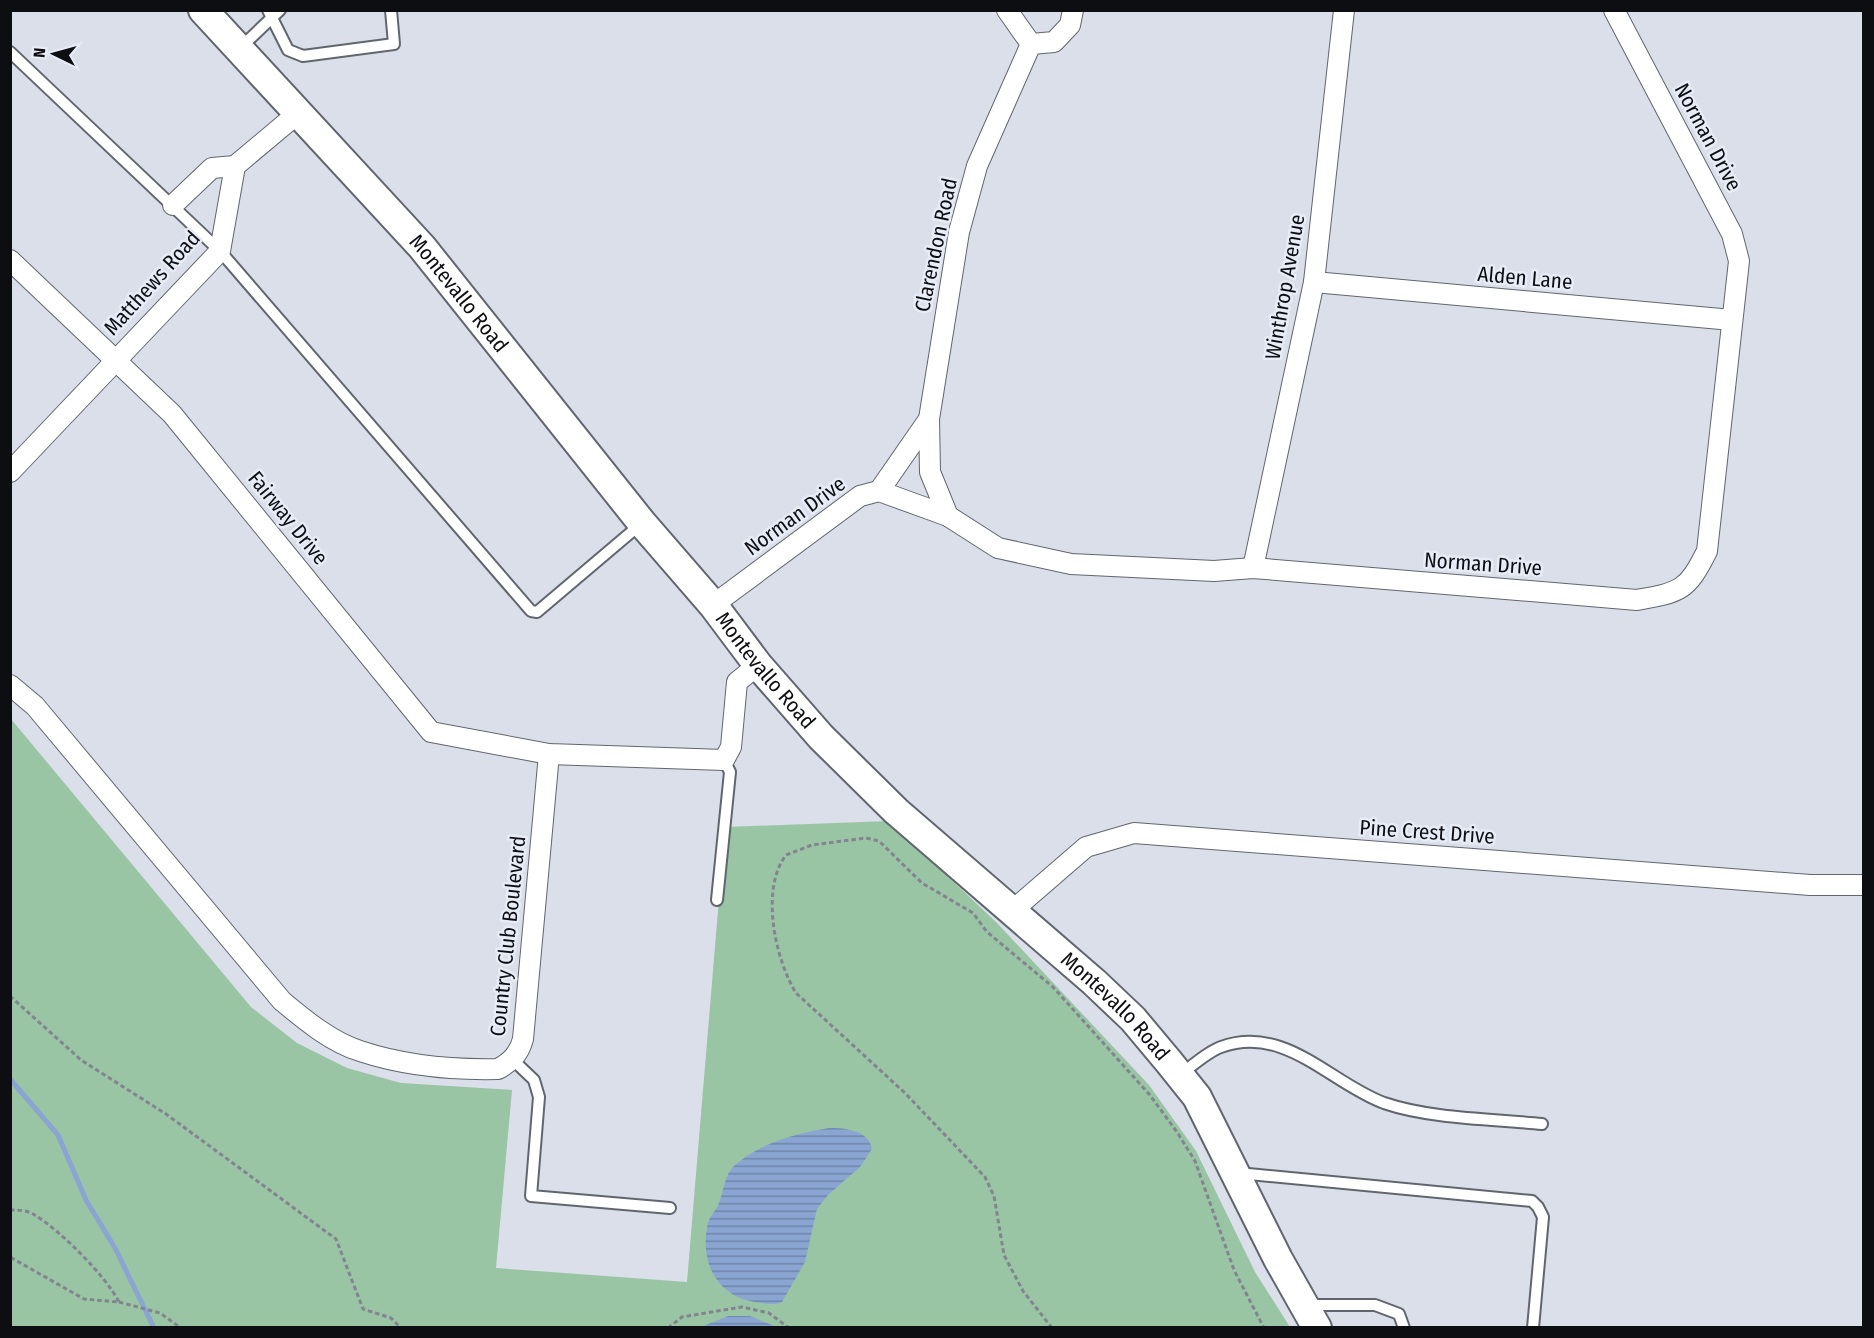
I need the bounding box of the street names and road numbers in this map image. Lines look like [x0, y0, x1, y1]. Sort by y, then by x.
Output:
street label: Norman Drive [1669, 79, 1747, 195]
street label: Clarendon Road [909, 176, 963, 314]
street label: Winthrop Avenue [1259, 212, 1311, 362]
street label: Matthews Road [98, 225, 206, 341]
street label: Montevallo Road [404, 229, 514, 358]
street label: Alden Lane [1477, 261, 1573, 295]
street label: Fairway Drive [242, 466, 334, 570]
street label: Norman Drive [740, 471, 850, 561]
street label: Norman Drive [1423, 547, 1543, 581]
street label: Montevallo Road [710, 607, 821, 734]
street label: Pine Crest Drive [1359, 814, 1495, 850]
street label: Country Club Boulevard [485, 834, 531, 1038]
street label: Montevallo Road [1056, 946, 1175, 1066]

